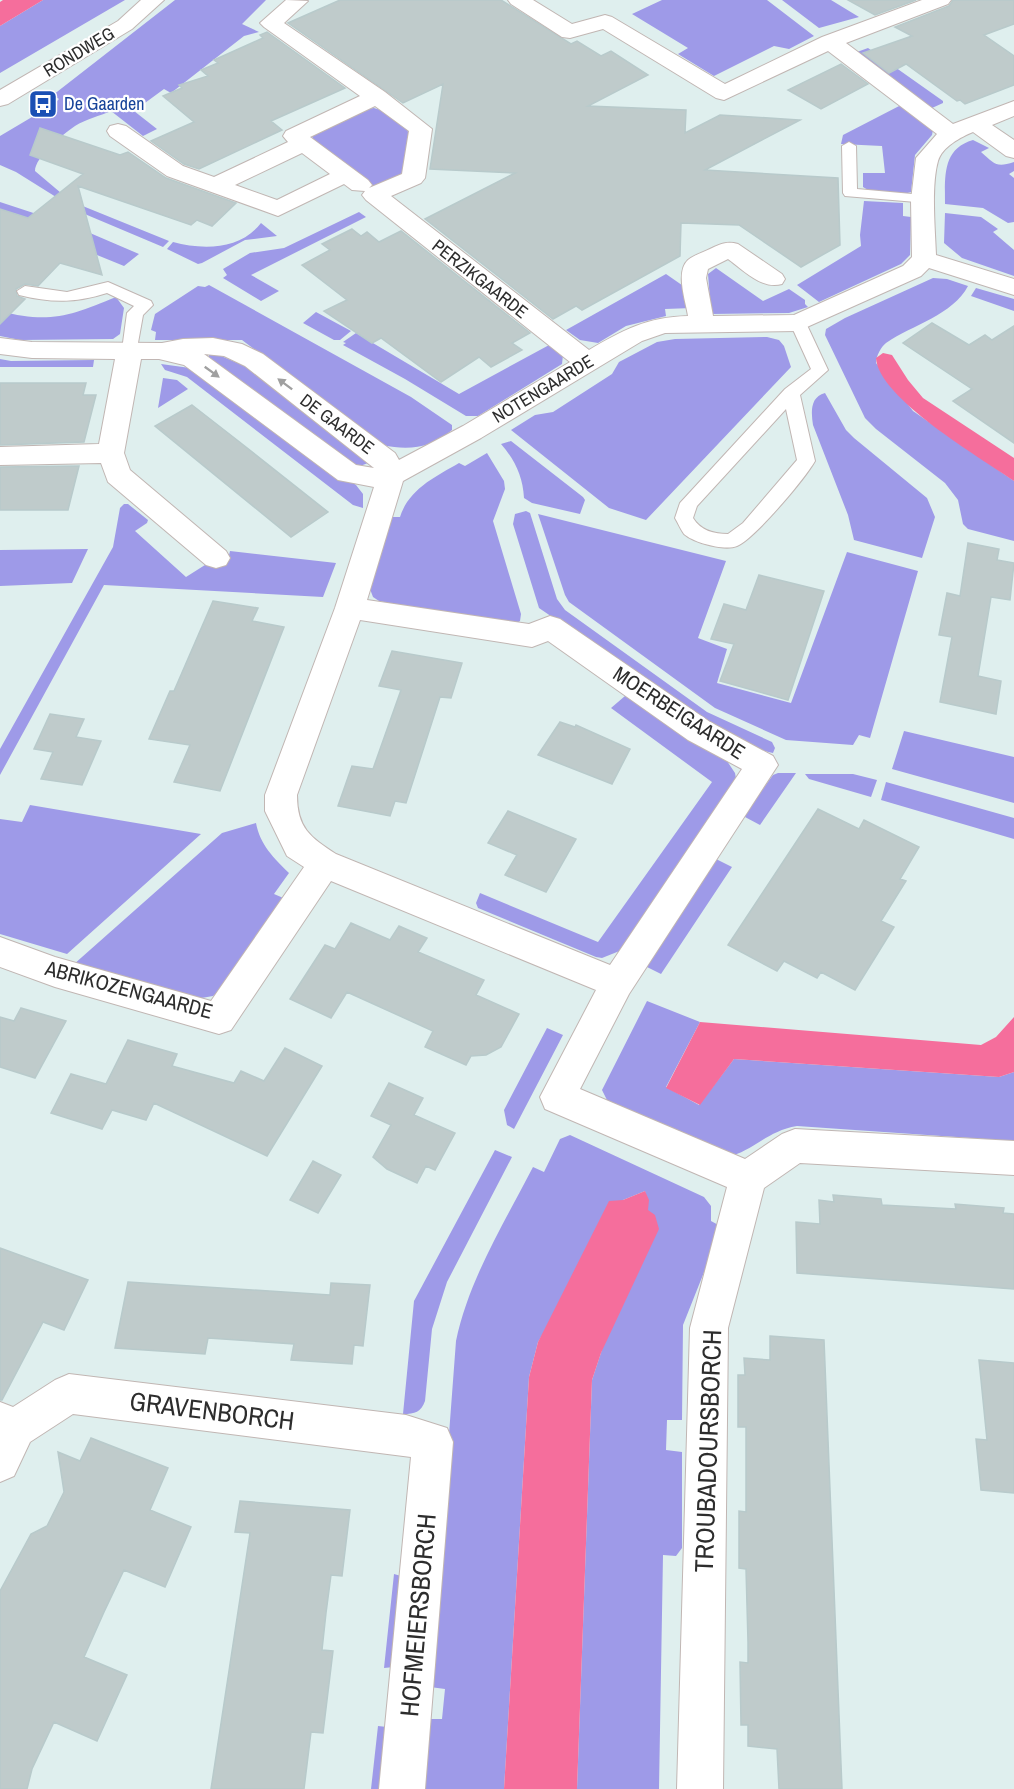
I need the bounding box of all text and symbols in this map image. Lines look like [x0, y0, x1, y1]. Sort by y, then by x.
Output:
street label: RONDWEG [39, 21, 119, 83]
bus stop icon: De Gaarden [27, 88, 59, 120]
place label: De Gaarden [64, 91, 144, 116]
street label: PERZIKGAARDE [427, 233, 534, 324]
street label: NOTENGAARDE [487, 348, 598, 429]
one-way arrow [204, 366, 220, 378]
one-way arrow [277, 377, 293, 390]
street label: DE GAARDE [295, 387, 380, 460]
street label: MOERBEIGAARDE [608, 659, 751, 766]
street label: ABRIKOZENGAARDE [41, 953, 216, 1026]
street label: TROUBADOURSBORCH [686, 1329, 729, 1573]
street label: GRAVENBORCH [128, 1383, 296, 1438]
street label: HOFMEIERSBORCH [391, 1512, 444, 1718]

